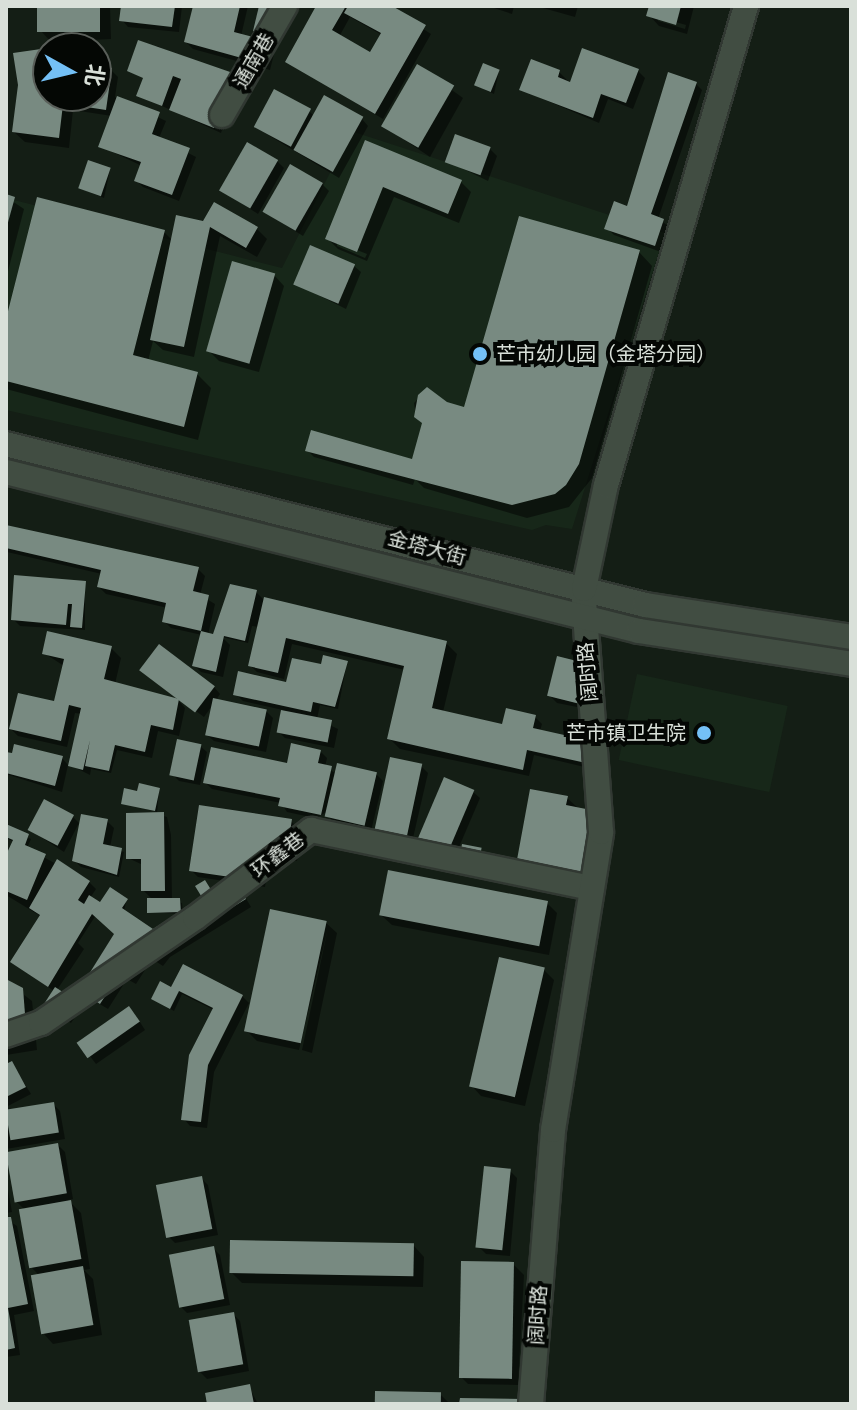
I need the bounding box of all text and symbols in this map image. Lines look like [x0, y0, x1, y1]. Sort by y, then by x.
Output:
street label: 通南巷 [229, 29, 279, 93]
north arrow [32, 32, 112, 112]
text: 北 [77, 62, 111, 88]
place label: 芒市幼儿园（金塔分园） [496, 342, 716, 366]
marker: 芒市幼儿园（金塔分园） [471, 345, 489, 363]
street label: 金塔大街 [385, 526, 469, 570]
street label: 阔时路 [573, 641, 603, 703]
place label: 芒市镇卫生院 [566, 721, 686, 745]
marker: 芒市镇卫生院 [693, 722, 715, 744]
street label: 环鑫巷 [247, 827, 309, 883]
street label: 阔时路 [524, 1284, 552, 1346]

